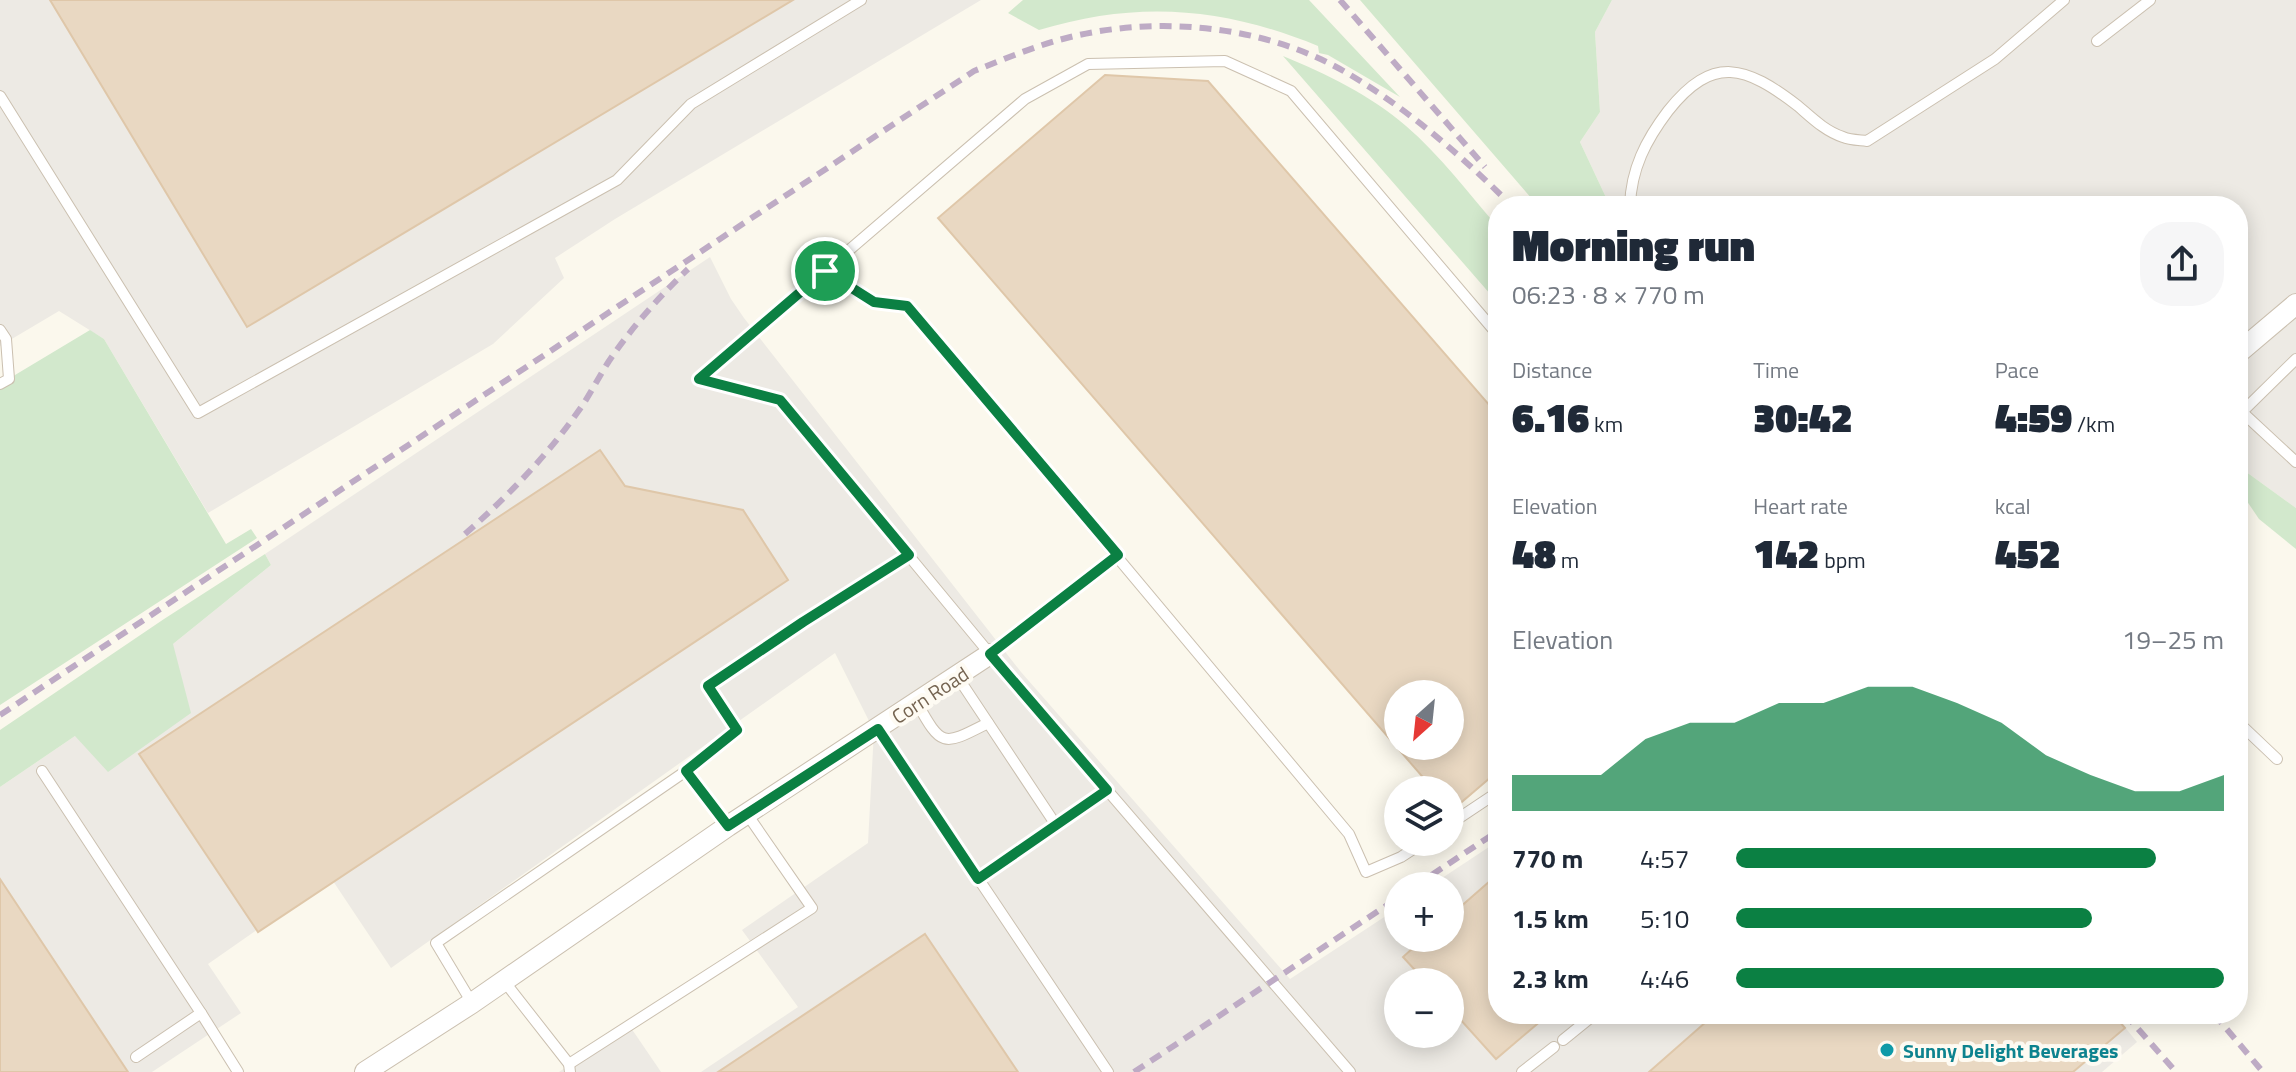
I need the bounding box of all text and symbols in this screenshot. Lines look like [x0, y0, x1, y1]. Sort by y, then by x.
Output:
text: Morning run [1512, 211, 1755, 278]
button: share [2140, 222, 2224, 306]
pin [791, 237, 859, 305]
icon: arrive [803, 249, 847, 293]
text: 06:23 · 8 × 770 m [1512, 275, 1705, 314]
text: Distance [1512, 353, 1592, 387]
text: Time [1753, 353, 1799, 387]
text: Pace [1995, 353, 2039, 387]
text: 6.16 [1512, 387, 1589, 448]
text: 30:42 [1753, 387, 1853, 448]
text: 4:59 [1995, 387, 2072, 448]
text: km [1589, 407, 1623, 441]
text: /km [2072, 407, 2115, 441]
text: Elevation [1512, 489, 1598, 523]
text: Heart rate [1753, 489, 1848, 523]
text: kcal [1995, 489, 2031, 523]
text: 48 [1512, 523, 1556, 584]
text: 142 [1753, 523, 1819, 584]
text: 452 [1995, 523, 2061, 584]
text: m [1556, 543, 1579, 577]
text: bpm [1819, 543, 1866, 577]
text: Elevation [1512, 620, 1613, 659]
text: 19–25 m [2122, 620, 2224, 659]
street label: Corn Road [885, 658, 975, 732]
north arrow [1384, 680, 1464, 760]
map controls [1384, 680, 1464, 1048]
button: layers [1384, 776, 1464, 856]
text: 770 m [1512, 839, 1583, 878]
text: 4:57 [1640, 839, 1689, 878]
button: + [1384, 872, 1464, 952]
text: 1.5 km [1512, 899, 1589, 938]
text: 5:10 [1640, 899, 1689, 938]
text: 2.3 km [1512, 959, 1589, 998]
text: 4:46 [1640, 959, 1689, 998]
button: − [1384, 968, 1464, 1048]
place label: Sunny Delight Beverages [1903, 1035, 2119, 1066]
marker: Sunny Delight Beverages [1878, 1041, 1896, 1059]

